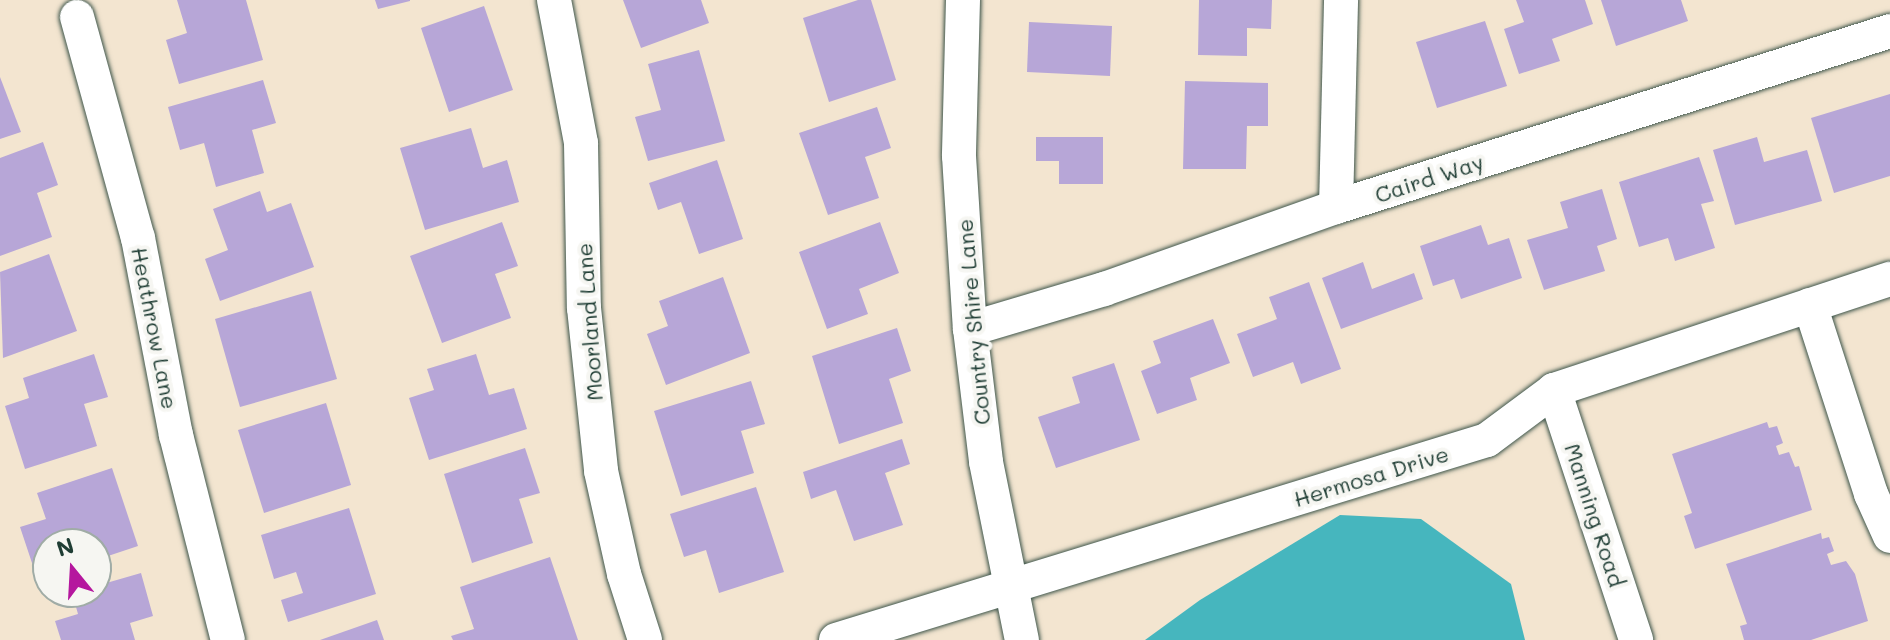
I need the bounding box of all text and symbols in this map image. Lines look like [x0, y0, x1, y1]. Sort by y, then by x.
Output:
street label: Caird Way [1371, 148, 1487, 208]
street label: Country Shire Lane [951, 218, 995, 426]
street label: Moorland Lane [570, 242, 608, 402]
street label: Heathrow Lane [126, 245, 184, 411]
street label: Hermosa Drive [1290, 440, 1452, 512]
street label: Manning Road [1559, 440, 1631, 590]
north arrow [32, 528, 112, 608]
text: N [53, 530, 77, 563]

